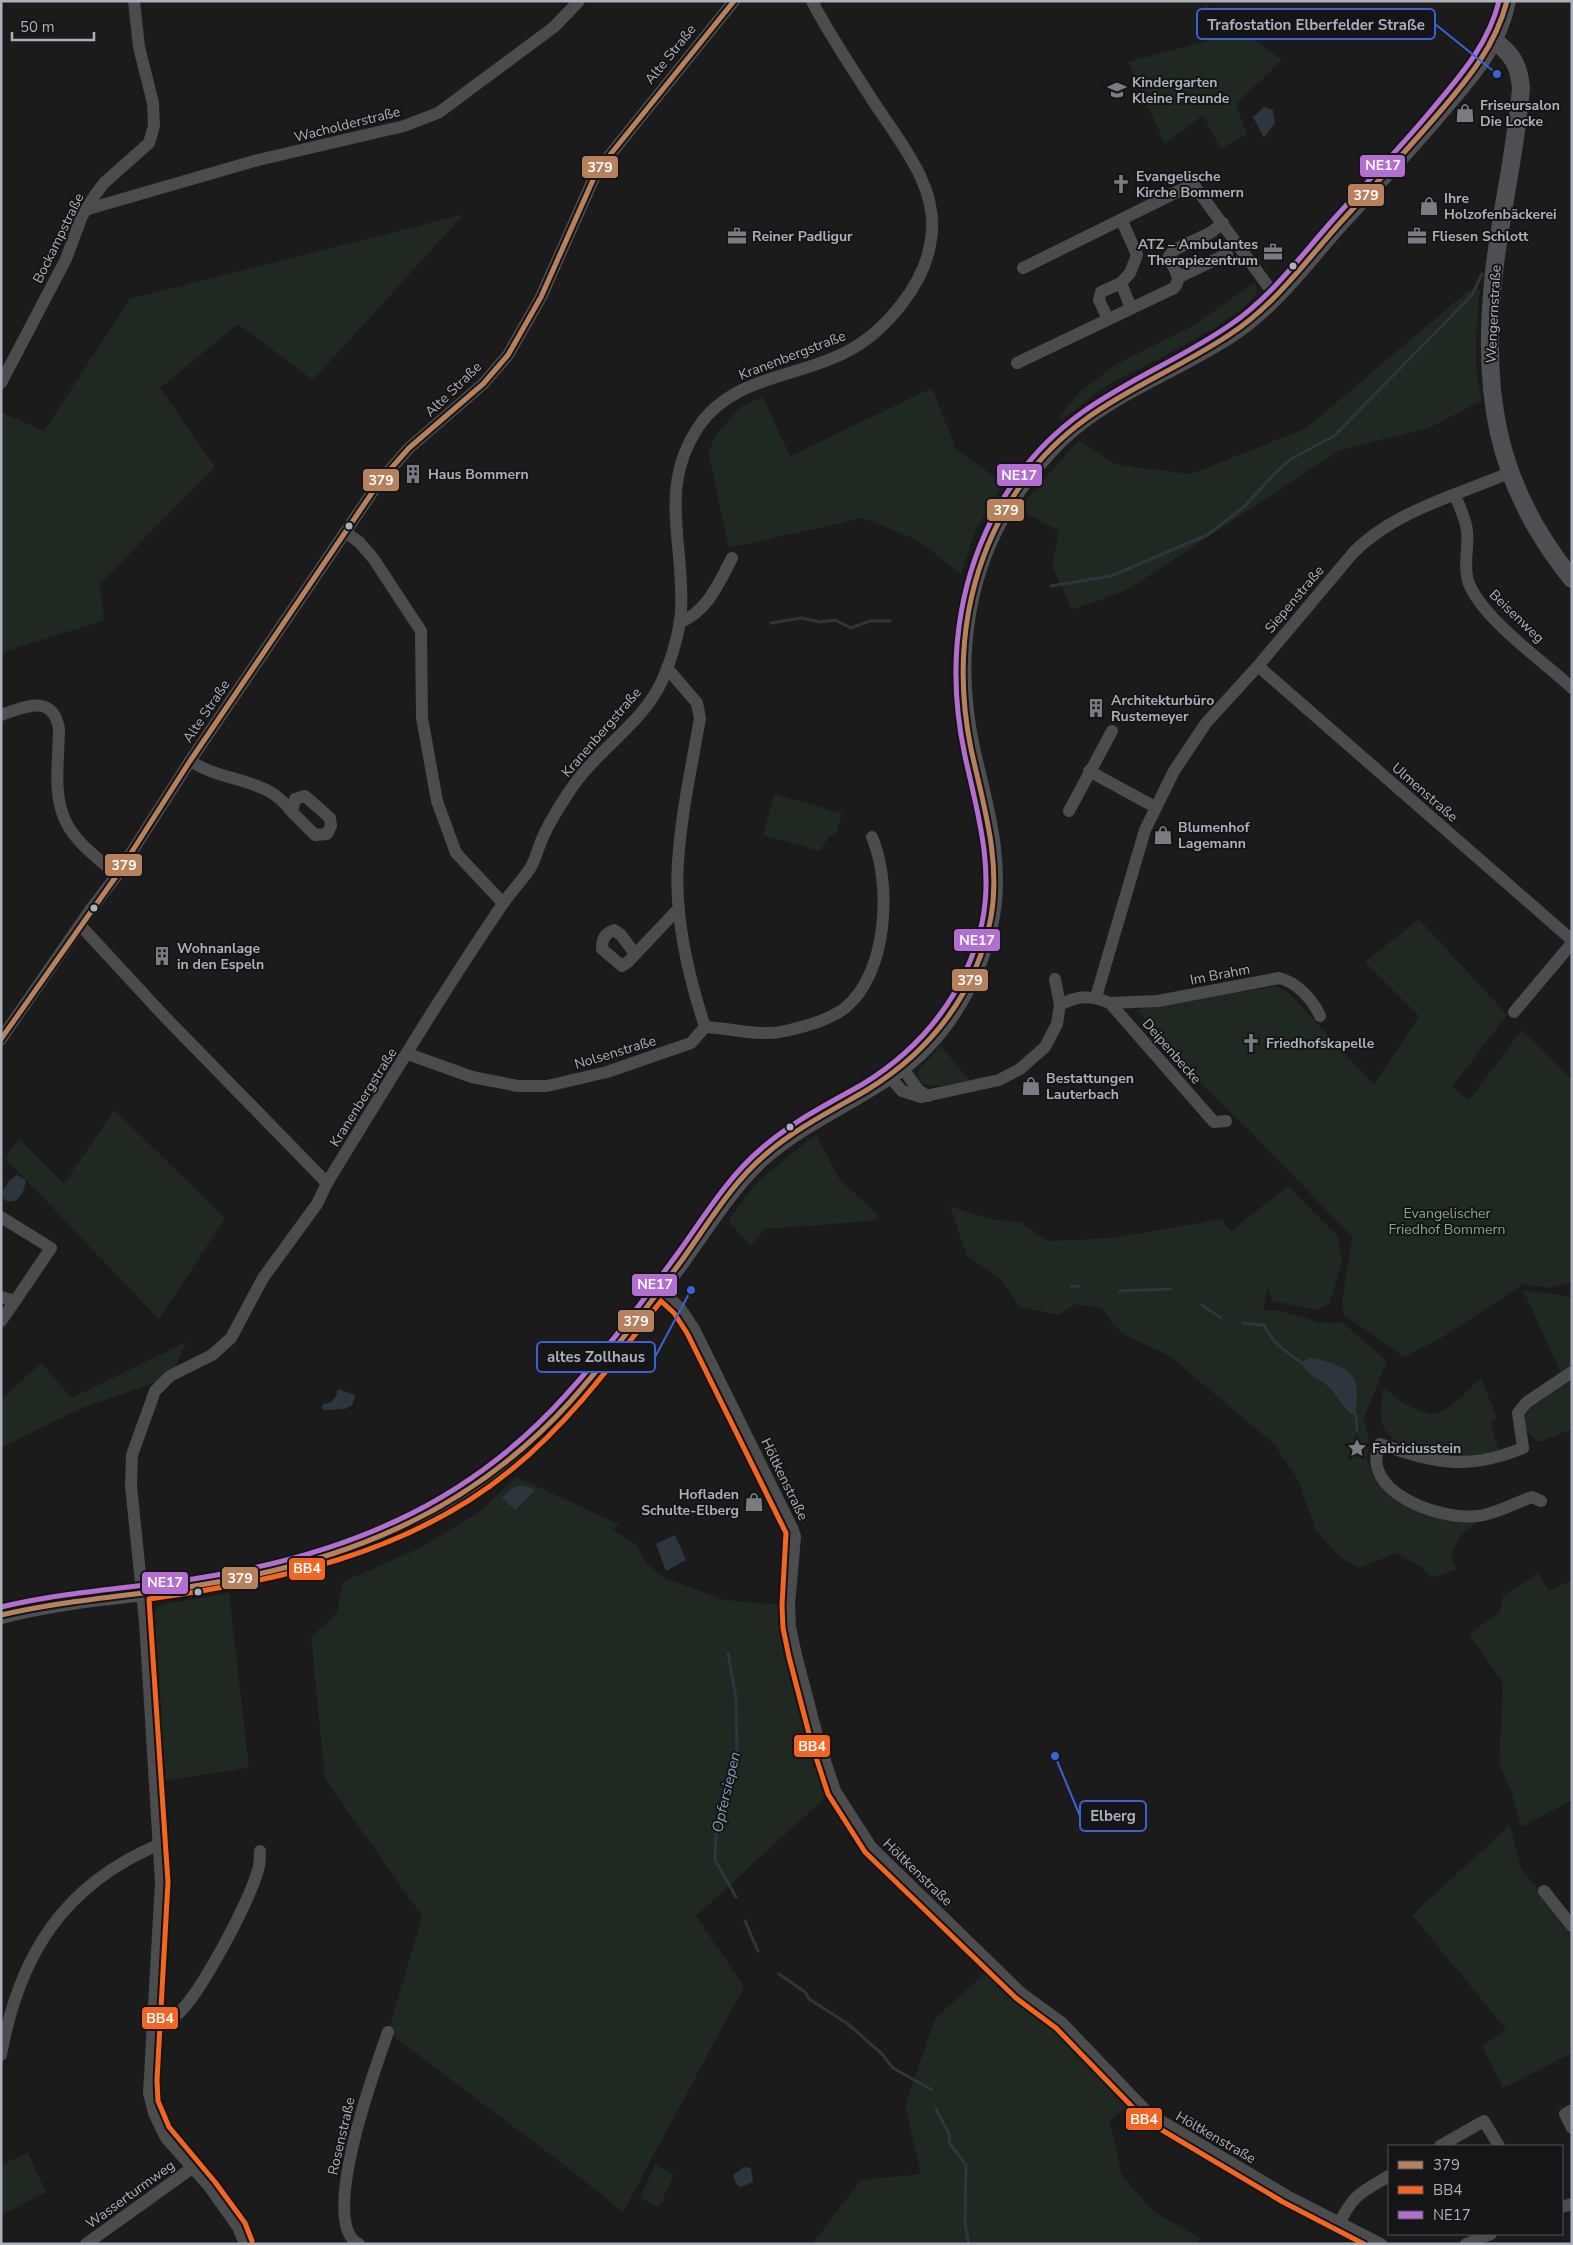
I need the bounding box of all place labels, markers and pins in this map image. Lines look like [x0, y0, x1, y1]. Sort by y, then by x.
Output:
callout: Trafostation Elberfelder Straße [1197, 9, 1435, 39]
place label: Kindergarten Kleine Freunde [1132, 73, 1230, 108]
school or university icon: Kindergarten Kleine Freunde [1106, 79, 1128, 101]
place label: Friseursalon Die Locke [1480, 96, 1560, 131]
shop icon: Friseursalon Die Locke [1454, 102, 1476, 124]
place label: Evangelische Kirche Bommern [1136, 167, 1244, 202]
church icon: Evangelische Kirche Bommern [1110, 173, 1132, 195]
place label: Ihre Holzofenbäckerei [1444, 189, 1557, 224]
shop icon: Ihre Holzofenbäckerei [1418, 195, 1440, 217]
office icon: Reiner Padligur [726, 225, 748, 247]
office icon: Fliesen Schlott [1406, 225, 1428, 247]
place label: Reiner Padligur [752, 227, 853, 246]
place label: Fliesen Schlott [1432, 227, 1529, 246]
place label: ATZ – Ambulantes Therapiezentrum [1138, 235, 1258, 270]
office icon: ATZ – Ambulantes Therapiezentrum [1262, 241, 1284, 263]
unlabelled marker [1288, 261, 1298, 271]
building icon: Haus Bommern [402, 463, 424, 485]
place label: Haus Bommern [428, 465, 529, 484]
unlabelled marker [344, 521, 354, 531]
place label: Architekturbüro Rustemeyer [1111, 691, 1214, 726]
building icon: Architekturbüro Rustemeyer [1085, 697, 1107, 719]
place label: Blumenhof Lagemann [1178, 818, 1250, 853]
shop icon: Blumenhof Lagemann [1152, 824, 1174, 846]
unlabelled marker [89, 903, 99, 913]
place label: Wohnanlage in den Espeln [177, 939, 264, 974]
building icon: Wohnanlage in den Espeln [151, 945, 173, 967]
church icon: Friedhofskapelle [1240, 1032, 1262, 1054]
place label: Friedhofskapelle [1266, 1034, 1375, 1053]
place label: Bestattungen Lauterbach [1046, 1069, 1134, 1104]
shop icon: Bestattungen Lauterbach [1020, 1075, 1042, 1097]
unlabelled marker [785, 1122, 795, 1132]
callout: altes Zollhaus [537, 1342, 655, 1372]
place icon: Fabriciusstein [1346, 1437, 1368, 1459]
place label: Fabriciusstein [1372, 1439, 1461, 1458]
place label: Hofladen Schulte-Elberg [641, 1485, 739, 1520]
shop icon: Hofladen Schulte-Elberg [743, 1491, 765, 1513]
unlabelled marker [193, 1587, 203, 1597]
callout: Elberg [1080, 1801, 1146, 1831]

